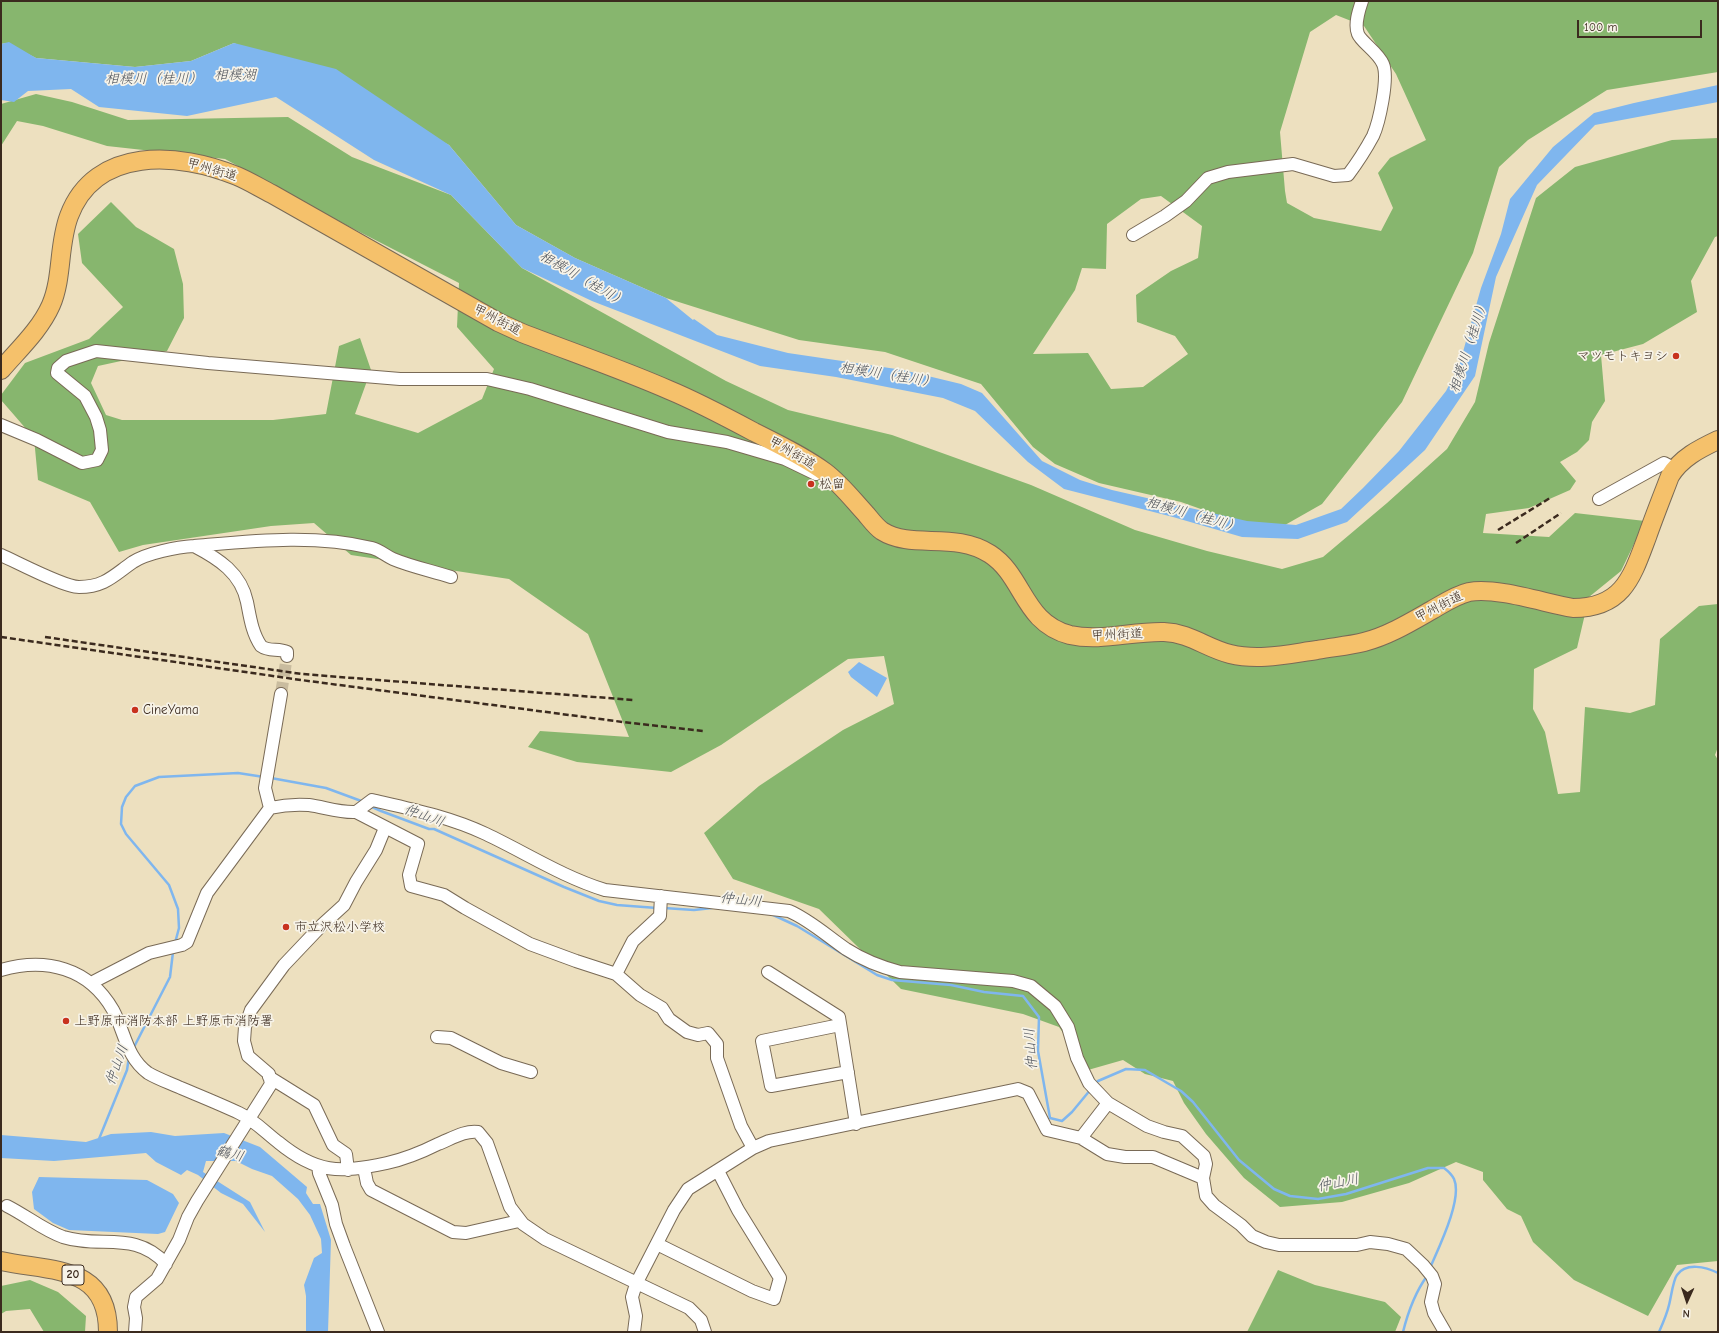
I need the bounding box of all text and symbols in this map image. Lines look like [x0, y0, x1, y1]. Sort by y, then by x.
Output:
scale bar [1579, 12, 1704, 38]
text: 100 m [1584, 20, 1617, 34]
water label: 相模湖 [214, 67, 256, 83]
water label: 相模川（桂川） [105, 71, 203, 87]
street label: 甲州街道 [185, 155, 239, 185]
water label: 相模川（桂川） [536, 247, 630, 311]
water label: 相模川（桂川） [1446, 297, 1492, 395]
street label: 甲州街道 [470, 301, 524, 339]
place label: マツモトキヨシ [1577, 348, 1668, 364]
marker: マツモトキヨシ [1671, 351, 1681, 361]
water label: 相模川（桂川） [838, 359, 938, 391]
street label: 甲州街道 [766, 433, 818, 473]
place label: 松留 [819, 476, 845, 492]
marker: 松留 [806, 479, 816, 489]
water label: 相模川（桂川） [1144, 493, 1242, 537]
street label: 甲州街道 [1412, 588, 1466, 626]
street label: 甲州街道 [1091, 626, 1143, 644]
place label: CineYama [143, 702, 199, 718]
marker: CineYama [130, 705, 140, 715]
water label: 仲山川 [401, 801, 447, 831]
water label: 仲山川 [719, 889, 763, 911]
place label: 市立沢松小学校 [294, 919, 385, 935]
marker: 市立沢松小学校 [281, 922, 291, 932]
place label: 上野原市消防本部 上野原市消防署 [74, 1013, 273, 1029]
marker: 上野原市消防本部 上野原市消防署 [61, 1016, 71, 1026]
water label: 仲山川 [1021, 1027, 1041, 1071]
water label: 仲山川 [102, 1042, 132, 1088]
water label: 鶴川 [214, 1142, 246, 1166]
water label: 仲山川 [1316, 1171, 1360, 1195]
road number: 20 [62, 1265, 84, 1285]
north arrow [1667, 1281, 1707, 1321]
text: N [1682, 1307, 1690, 1320]

